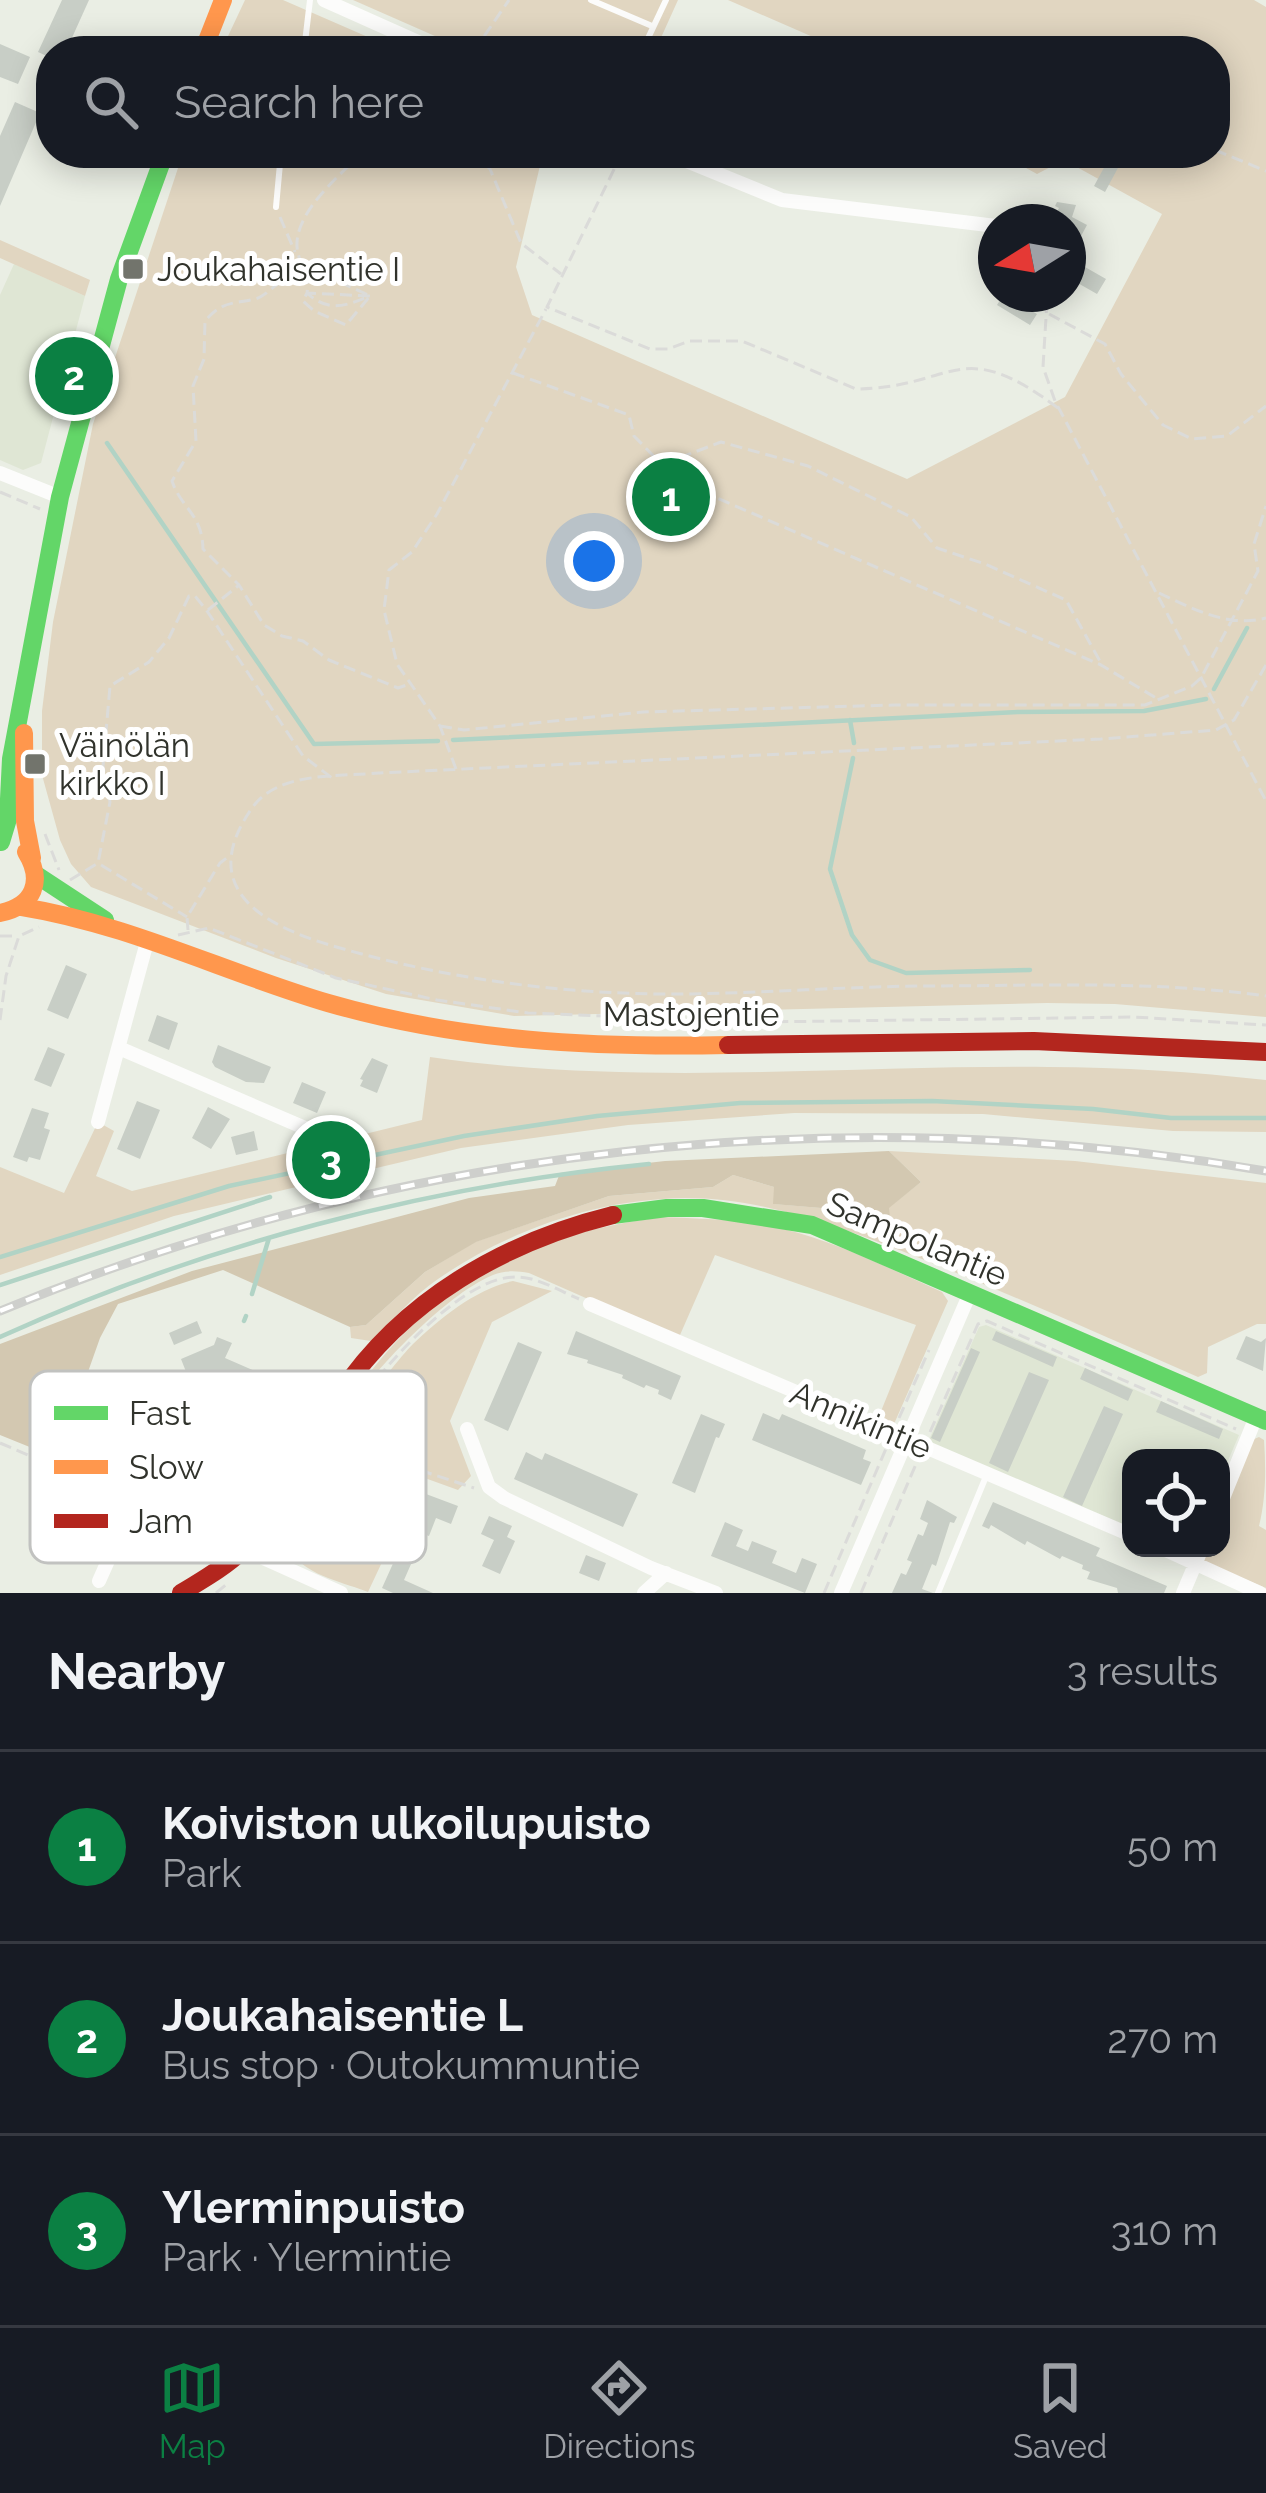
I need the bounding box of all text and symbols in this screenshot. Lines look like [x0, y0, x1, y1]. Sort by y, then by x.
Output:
search box [36, 36, 1230, 168]
icon: search [78, 69, 144, 135]
text: Search here [174, 76, 424, 129]
north arrow [978, 204, 1086, 312]
place label: Joukahaisentie I [157, 250, 400, 289]
marker: Joukahaisentie I [120, 256, 146, 282]
pin: 2 [35, 331, 113, 421]
pin: 1 [632, 452, 710, 542]
your location [564, 531, 624, 591]
place label: Väinölän kirkko I [59, 726, 190, 803]
marker: Väinölän kirkko I [22, 751, 48, 777]
street label: Mastojentie [603, 995, 779, 1034]
pin: 3 [292, 1115, 370, 1205]
street label: Sampolantie [821, 1184, 1013, 1294]
legend [30, 1371, 426, 1563]
street label: Annikintie [785, 1373, 937, 1467]
text: Fast [129, 1394, 191, 1433]
text: Slow [129, 1448, 204, 1487]
map controls [1122, 1449, 1230, 1557]
button: locate [1122, 1449, 1230, 1557]
text: Jam [129, 1502, 193, 1541]
text: Nearby [48, 1641, 225, 1701]
text: 3 results [1067, 1648, 1218, 1694]
text: Koiviston ulkoilupuisto [162, 1797, 651, 1850]
text: 1 [77, 1824, 97, 1870]
text: 50 m [1127, 1824, 1218, 1870]
text: Park [162, 1850, 242, 1896]
text: Joukahaisentie L [162, 1989, 523, 2042]
text: 2 [76, 2016, 98, 2062]
text: 270 m [1107, 2016, 1218, 2062]
text: Bus stop · Outokummuntie [162, 2042, 640, 2088]
text: Ylerminpuisto [162, 2181, 465, 2234]
text: 3 [76, 2208, 98, 2254]
text: 310 m [1111, 2208, 1218, 2254]
text: Park · Ylermintie [162, 2234, 451, 2280]
tab: Map [159, 2355, 226, 2466]
tab: Directions [543, 2355, 696, 2466]
tab: Saved [1013, 2355, 1107, 2466]

